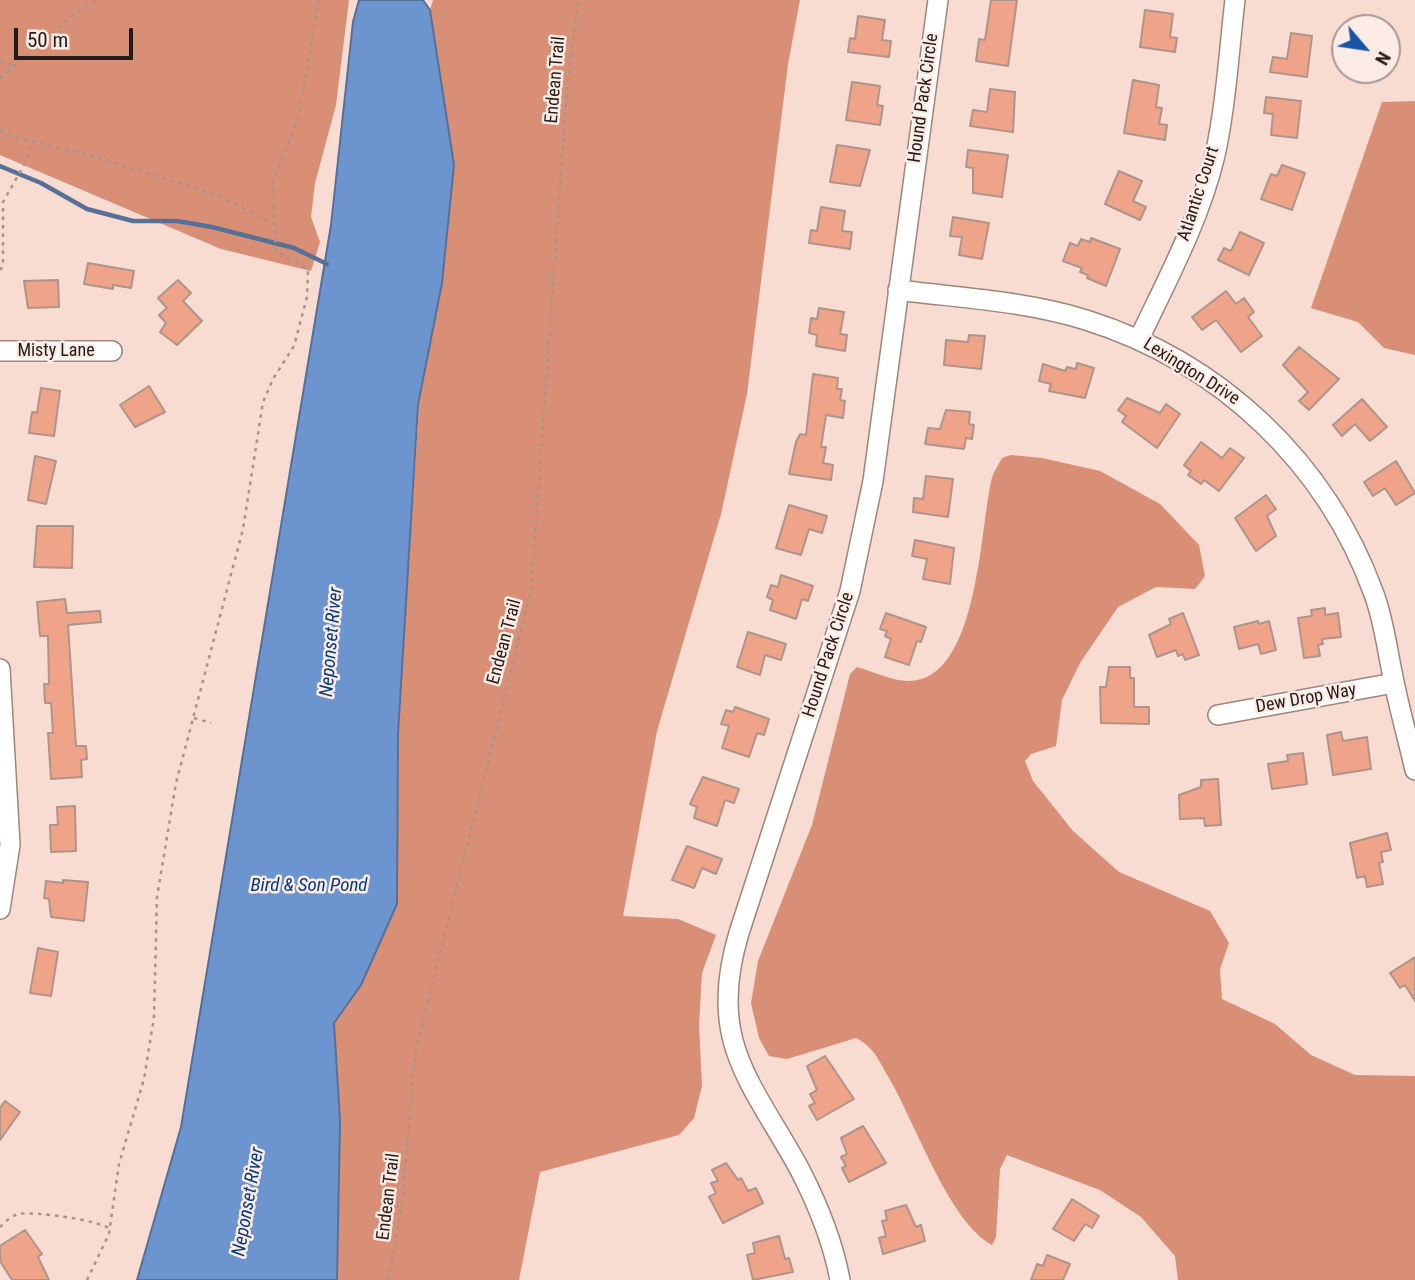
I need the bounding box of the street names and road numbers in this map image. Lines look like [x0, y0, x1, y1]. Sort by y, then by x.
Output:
street label: Hound Pack Circle [904, 32, 944, 164]
street label: Endean Trail [541, 36, 571, 124]
street label: Atlantic Court [1174, 144, 1224, 244]
street label: Lexington Drive [1139, 334, 1243, 410]
street label: Misty Lane [17, 340, 95, 362]
street label: Hound Pack Circle [799, 590, 859, 720]
street label: Endean Trail [483, 597, 527, 687]
street label: Dew Drop Way [1254, 680, 1358, 718]
street label: Endean Trail [373, 1152, 405, 1242]

